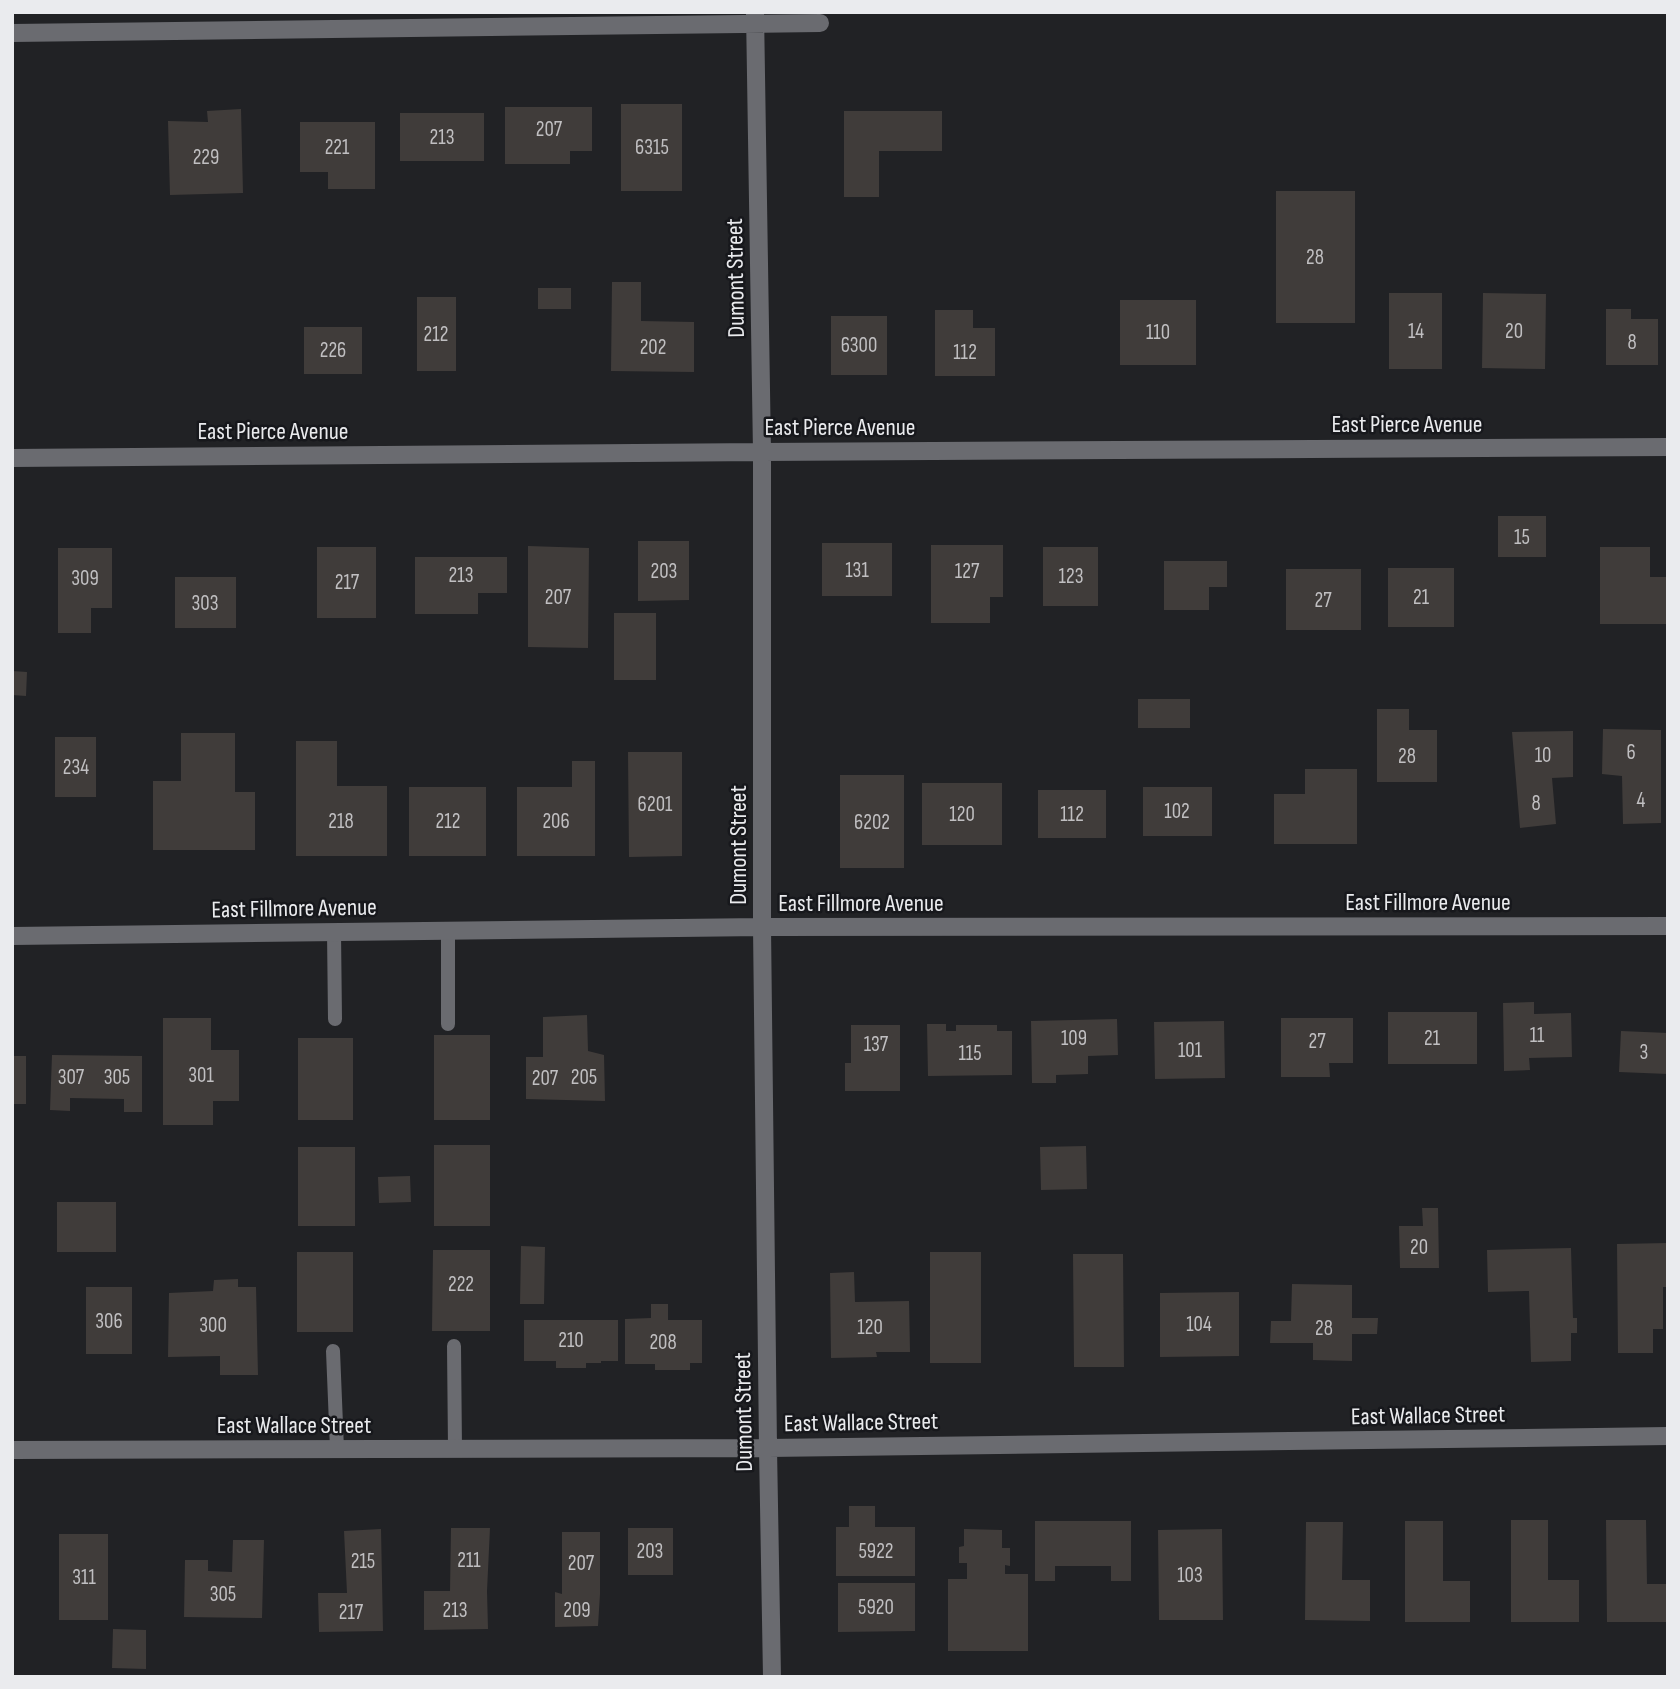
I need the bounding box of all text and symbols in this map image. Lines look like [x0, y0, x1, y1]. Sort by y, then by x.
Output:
house number: 207 [536, 117, 563, 142]
house number: 213 [430, 125, 454, 150]
house number: 221 [325, 135, 350, 160]
house number: 6315 [635, 135, 669, 160]
house number: 229 [193, 145, 219, 170]
street label: Dumont Street [720, 218, 751, 338]
house number: 28 [1306, 245, 1324, 270]
house number: 14 [1408, 319, 1424, 344]
house number: 20 [1505, 319, 1523, 344]
house number: 110 [1146, 320, 1170, 345]
house number: 212 [424, 322, 448, 347]
house number: 8 [1627, 330, 1637, 355]
house number: 6300 [841, 333, 877, 358]
house number: 202 [640, 335, 666, 360]
house number: 226 [320, 338, 346, 363]
house number: 112 [953, 340, 977, 365]
street label: East Pierce Avenue [1332, 410, 1482, 439]
street label: East Pierce Avenue [765, 413, 915, 442]
street label: East Pierce Avenue [198, 417, 348, 446]
house number: 15 [1514, 525, 1530, 550]
house number: 131 [845, 558, 869, 583]
house number: 203 [651, 559, 677, 584]
house number: 127 [955, 559, 980, 584]
house number: 213 [449, 563, 473, 588]
house number: 123 [1058, 564, 1084, 589]
house number: 309 [71, 566, 99, 591]
house number: 217 [335, 570, 360, 595]
house number: 207 [545, 585, 572, 610]
house number: 21 [1413, 585, 1430, 610]
house number: 27 [1314, 588, 1332, 613]
house number: 303 [192, 591, 218, 616]
house number: 6 [1626, 740, 1636, 765]
house number: 10 [1535, 743, 1551, 768]
house number: 28 [1398, 744, 1416, 769]
house number: 234 [63, 755, 89, 780]
street label: Dumont Street [724, 785, 753, 905]
house number: 4 [1637, 788, 1646, 813]
house number: 8 [1531, 791, 1541, 816]
house number: 6201 [638, 792, 673, 817]
house number: 102 [1164, 799, 1190, 824]
house number: 120 [949, 802, 975, 827]
house number: 112 [1060, 802, 1084, 827]
house number: 218 [328, 809, 354, 834]
house number: 212 [436, 809, 460, 834]
house number: 206 [542, 809, 570, 834]
house number: 6202 [854, 810, 890, 835]
street label: East Fillmore Avenue [1345, 888, 1511, 917]
street label: East Fillmore Avenue [778, 889, 944, 918]
street label: East Fillmore Avenue [211, 893, 377, 924]
house number: 11 [1530, 1023, 1545, 1048]
house number: 109 [1061, 1026, 1087, 1051]
house number: 21 [1424, 1026, 1441, 1051]
house number: 27 [1308, 1029, 1326, 1054]
house number: 137 [864, 1032, 889, 1057]
house number: 101 [1178, 1038, 1203, 1063]
house number: 3 [1640, 1040, 1648, 1065]
house number: 115 [958, 1041, 982, 1066]
house number: 301 [188, 1063, 214, 1088]
house number: 307 [58, 1065, 85, 1090]
house number: 305 [104, 1065, 130, 1090]
house number: 205 [571, 1065, 597, 1090]
house number: 207 [532, 1066, 559, 1091]
house number: 20 [1410, 1235, 1428, 1260]
house number: 222 [448, 1272, 474, 1297]
house number: 306 [95, 1309, 123, 1334]
house number: 104 [1186, 1312, 1212, 1337]
house number: 300 [199, 1313, 227, 1338]
house number: 120 [857, 1315, 883, 1340]
house number: 28 [1315, 1316, 1333, 1341]
house number: 210 [558, 1328, 584, 1353]
house number: 208 [649, 1330, 677, 1355]
street label: Dumont Street [728, 1352, 759, 1472]
street label: East Wallace Street [1351, 1400, 1506, 1431]
street label: East Wallace Street [784, 1407, 939, 1438]
street label: East Wallace Street [217, 1411, 371, 1440]
house number: 203 [637, 1539, 663, 1564]
house number: 5922 [858, 1539, 894, 1564]
house number: 211 [457, 1548, 481, 1573]
house number: 215 [351, 1549, 375, 1574]
house number: 207 [568, 1551, 595, 1576]
house number: 103 [1177, 1563, 1203, 1588]
house number: 311 [72, 1565, 96, 1590]
house number: 305 [210, 1582, 236, 1607]
house number: 5920 [858, 1595, 894, 1620]
house number: 213 [443, 1598, 467, 1623]
house number: 209 [563, 1598, 591, 1623]
house number: 217 [339, 1600, 364, 1625]

